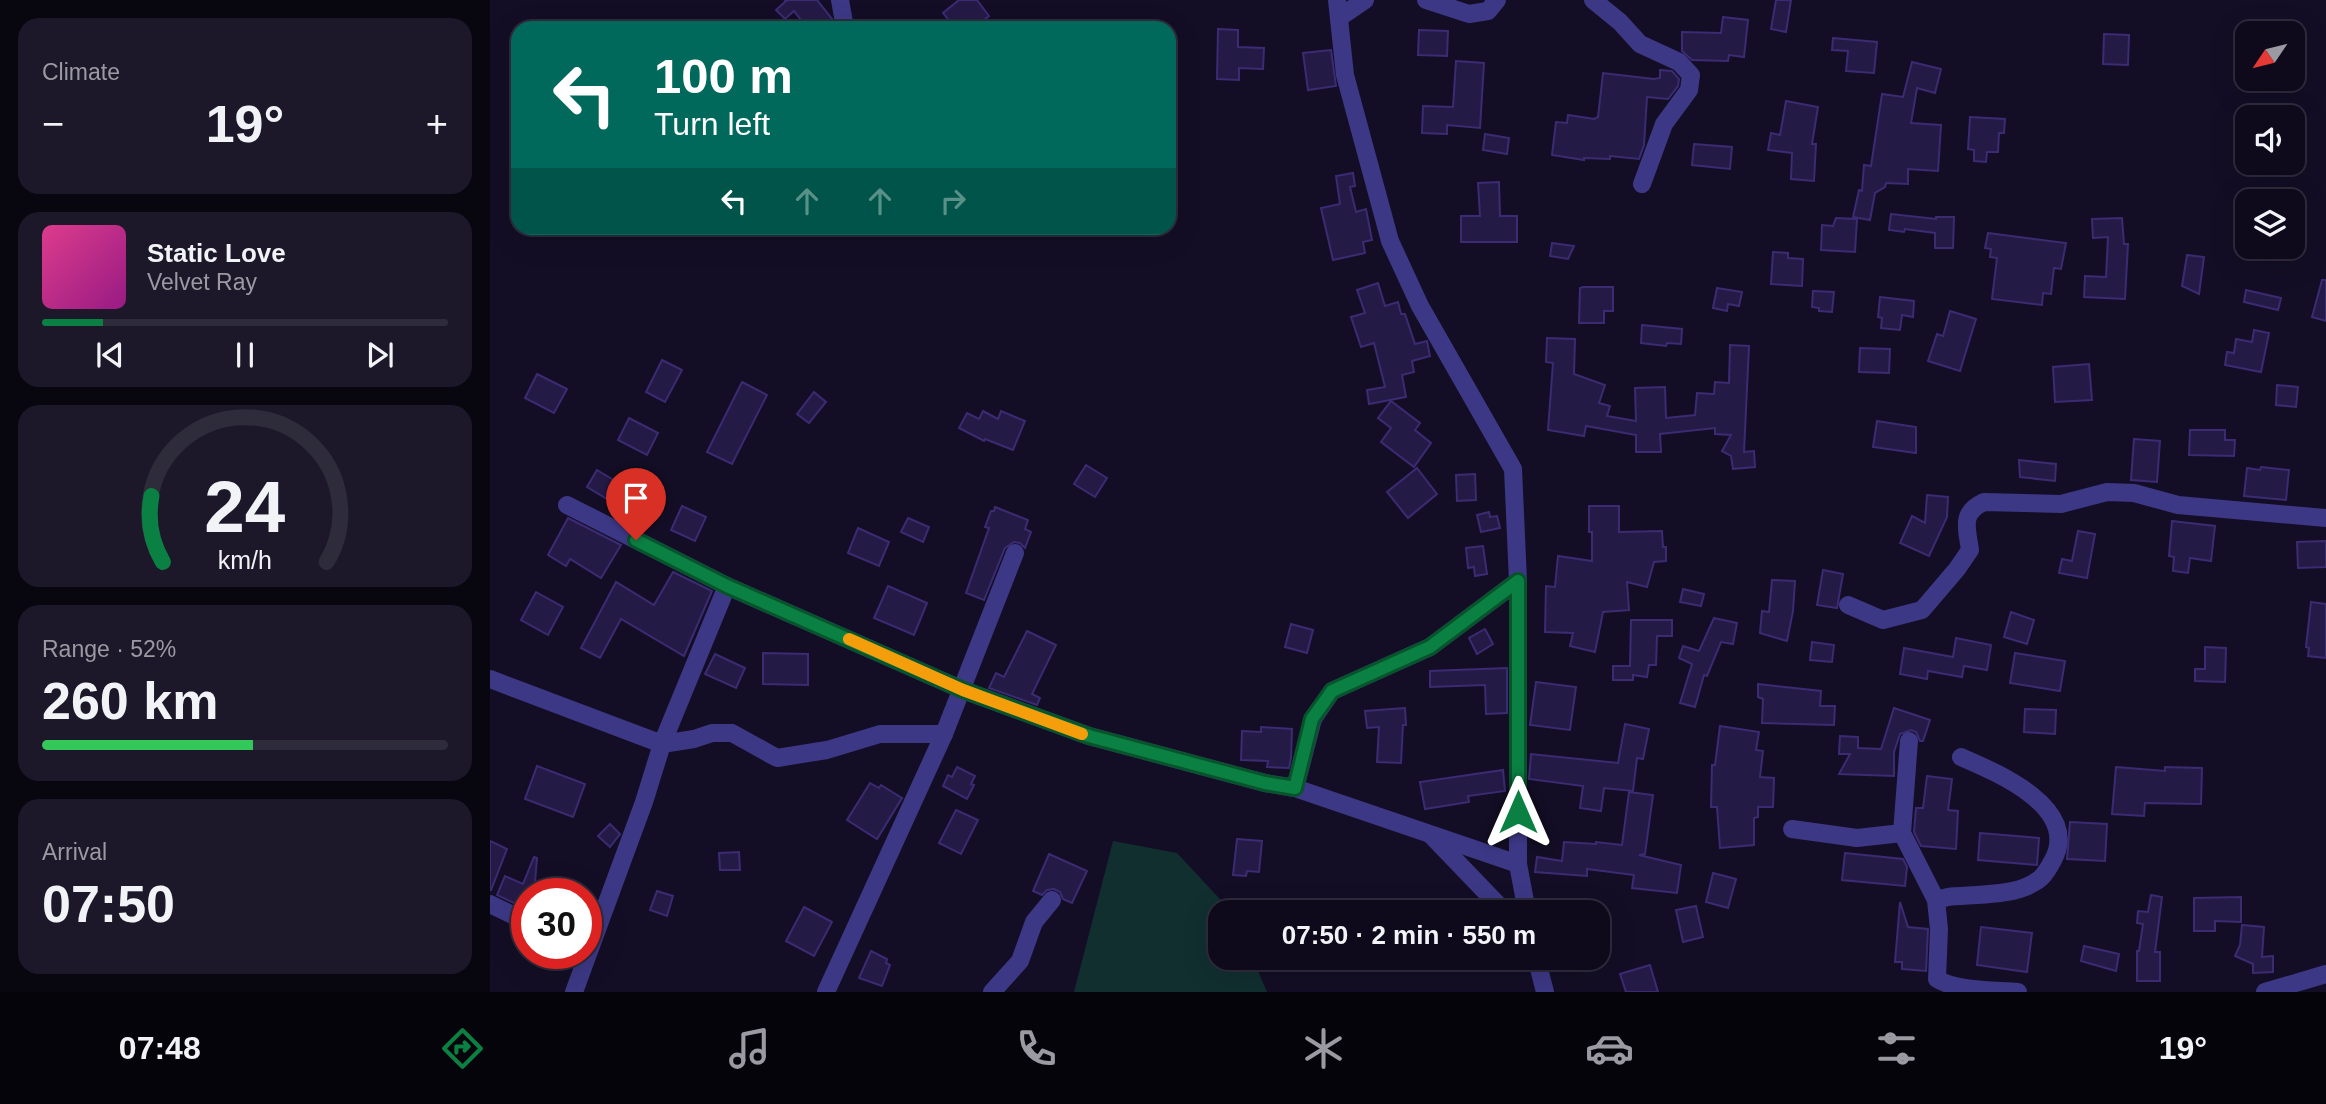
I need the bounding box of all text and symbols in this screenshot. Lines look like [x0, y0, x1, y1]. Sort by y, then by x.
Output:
north arrow [2235, 21, 2305, 91]
map controls [2235, 21, 2305, 259]
icon: left [539, 49, 630, 140]
text: 100 m [654, 49, 793, 103]
text: Climate [42, 59, 120, 85]
text: 19° [206, 95, 284, 153]
text: − [42, 103, 64, 145]
text: + [426, 103, 448, 145]
button: sound [2235, 105, 2305, 175]
text: Turn left [654, 106, 770, 142]
icon: left [715, 182, 753, 220]
icon: ahead [788, 182, 826, 220]
icon: ahead [861, 182, 899, 220]
icon: right [934, 182, 972, 220]
button: layers [2235, 189, 2305, 259]
text: Static Love [147, 238, 286, 268]
text: Velvet Ray [147, 269, 257, 295]
icon: previous [91, 336, 129, 374]
icon: pause [226, 336, 264, 374]
icon: next [361, 336, 399, 374]
text: 24 [205, 466, 286, 547]
pin [606, 468, 666, 540]
icon: arrive [617, 479, 655, 517]
text: km/h [218, 546, 272, 574]
text: Range · 52% [42, 636, 176, 662]
text: 260 km [42, 672, 218, 730]
position arrow [1481, 775, 1555, 849]
text: Arrival [42, 839, 107, 865]
text: 07:50 [42, 875, 175, 933]
speed limit sign: 30 [511, 878, 602, 969]
text: 07:50 · 2 min · 550 m [1282, 920, 1536, 950]
icon: directions [438, 1024, 487, 1073]
icon: music [725, 1024, 774, 1073]
icon: phone [1012, 1024, 1061, 1073]
icon: climate [1299, 1024, 1348, 1073]
icon: car [1585, 1024, 1634, 1073]
icon: filters [1872, 1024, 1921, 1073]
text: 07:48 [119, 1030, 201, 1066]
text: 19° [2159, 1030, 2207, 1066]

